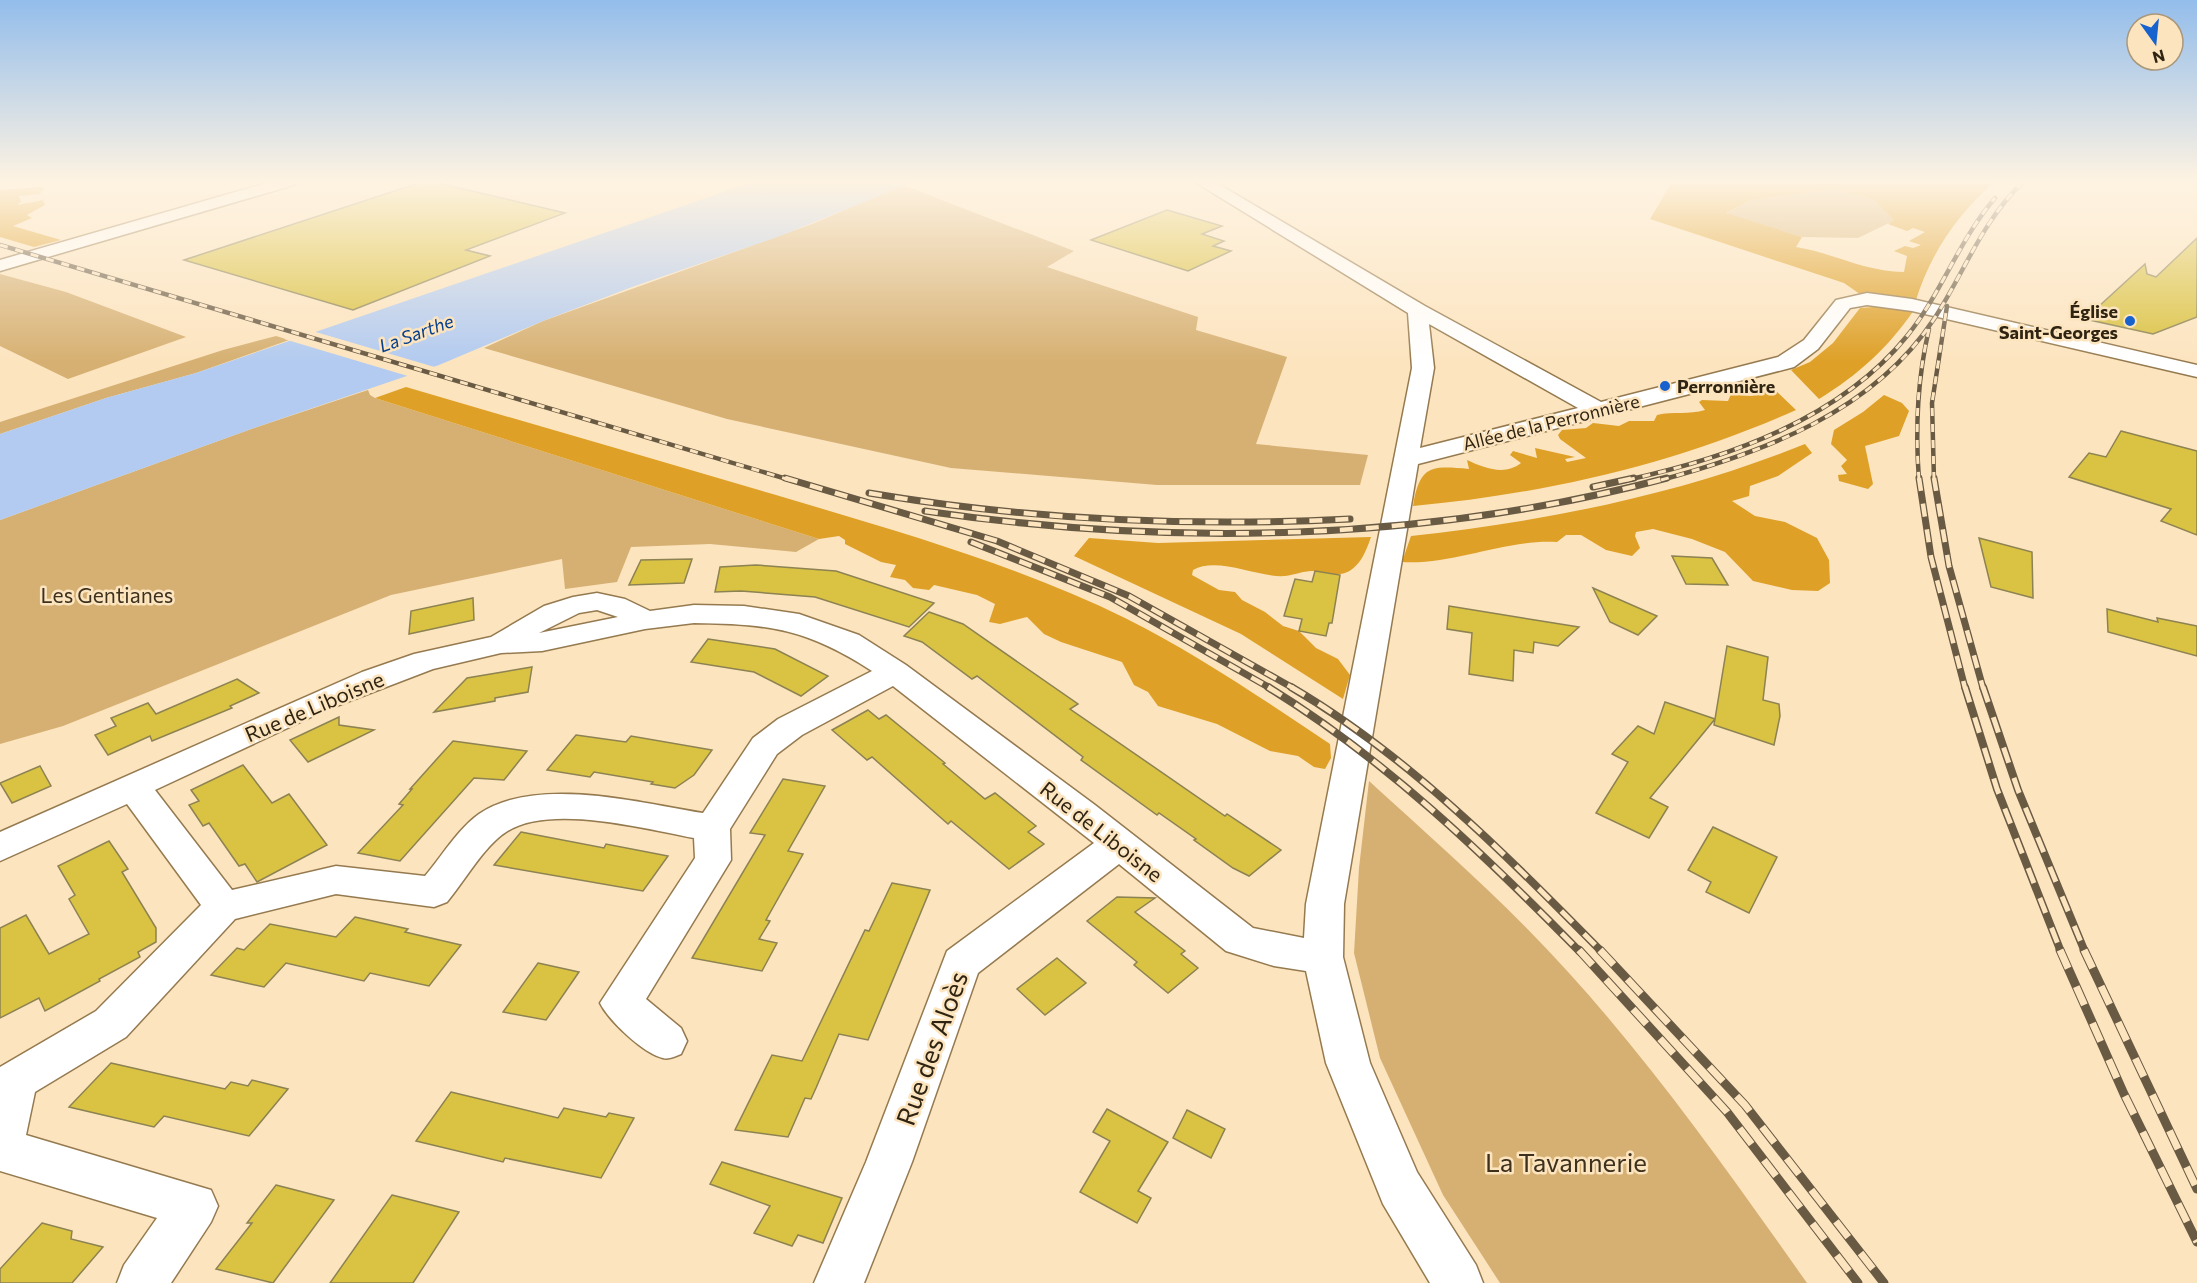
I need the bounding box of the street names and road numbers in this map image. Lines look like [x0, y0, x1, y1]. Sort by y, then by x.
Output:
street label: Allée de la Perronnière [1460, 389, 1642, 455]
street label: Rue de Liboisne [241, 665, 387, 747]
street label: Rue de Liboisne [1036, 775, 1168, 887]
street label: Rue des Aloès [889, 967, 973, 1129]

